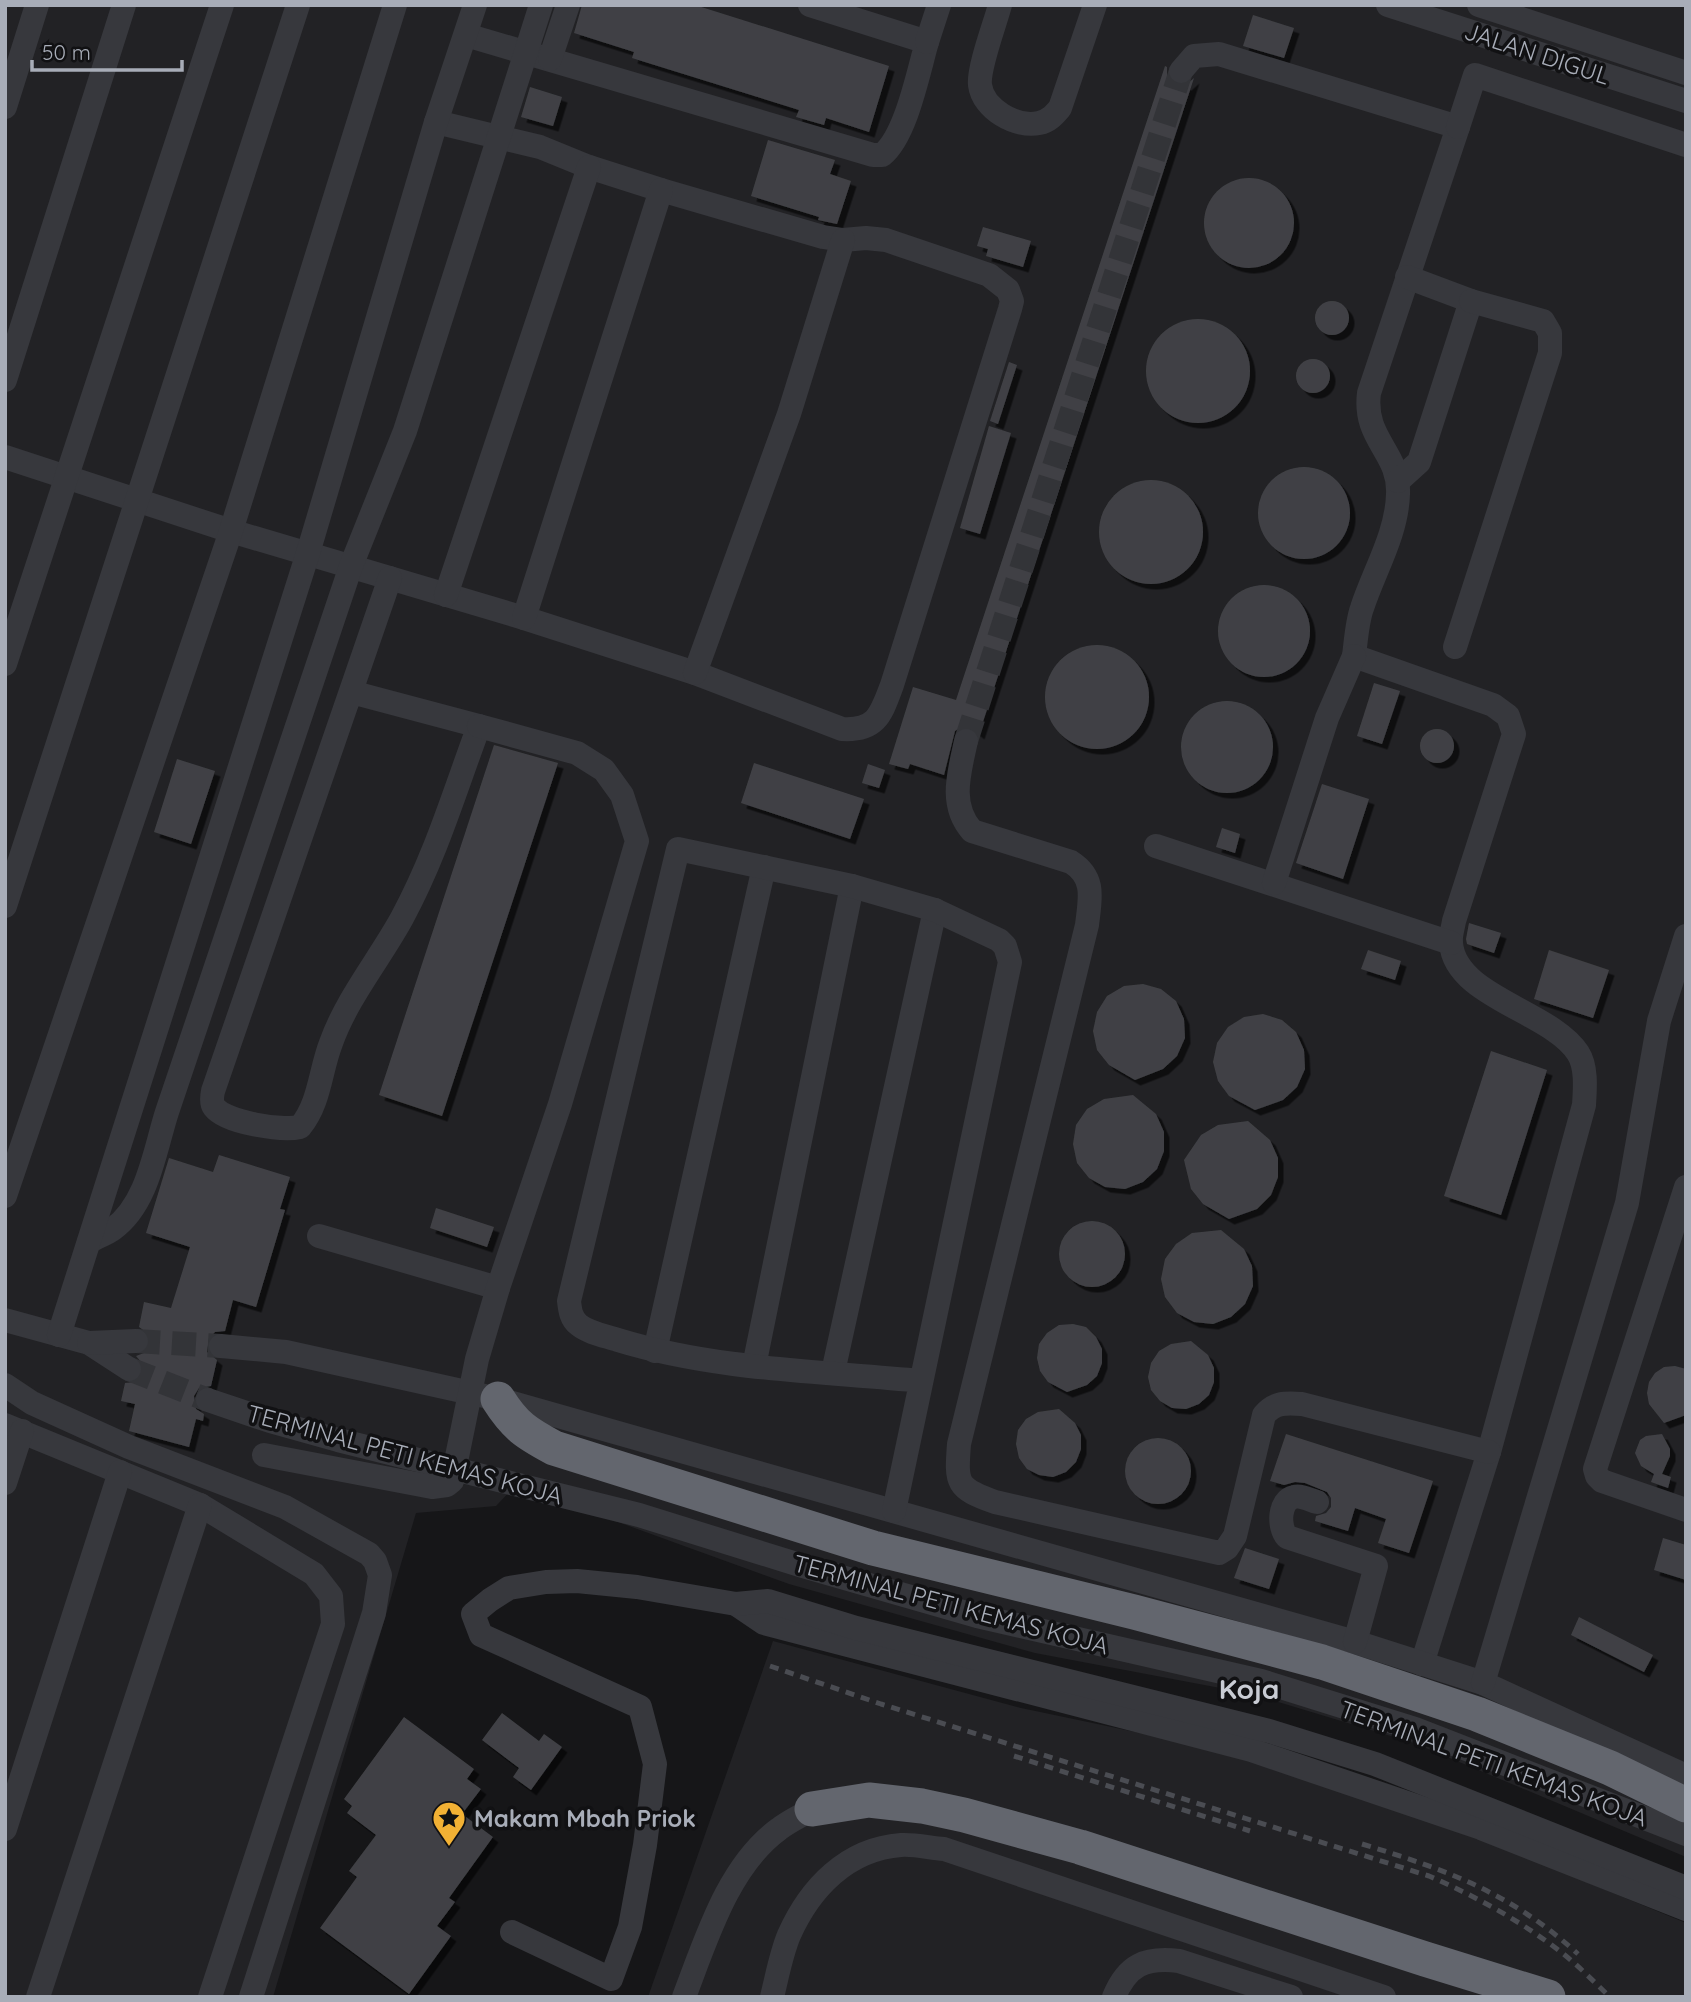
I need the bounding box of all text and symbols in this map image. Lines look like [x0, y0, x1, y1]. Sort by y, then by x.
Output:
street label: JALAN DIGUL [1461, 15, 1614, 91]
scale bar [32, 28, 182, 72]
text: 50 m [42, 39, 91, 65]
street label: TERMINAL PETI KEMAS KOJA [244, 1397, 566, 1511]
street label: TERMINAL PETI KEMAS KOJA [790, 1547, 1112, 1661]
district label: Koja [1219, 1671, 1279, 1706]
street label: TERMINAL PETI KEMAS KOJA [1336, 1693, 1652, 1833]
place icon: Makam Mbah Priok [430, 1799, 468, 1848]
place label: Makam Mbah Priok [474, 1803, 696, 1833]

